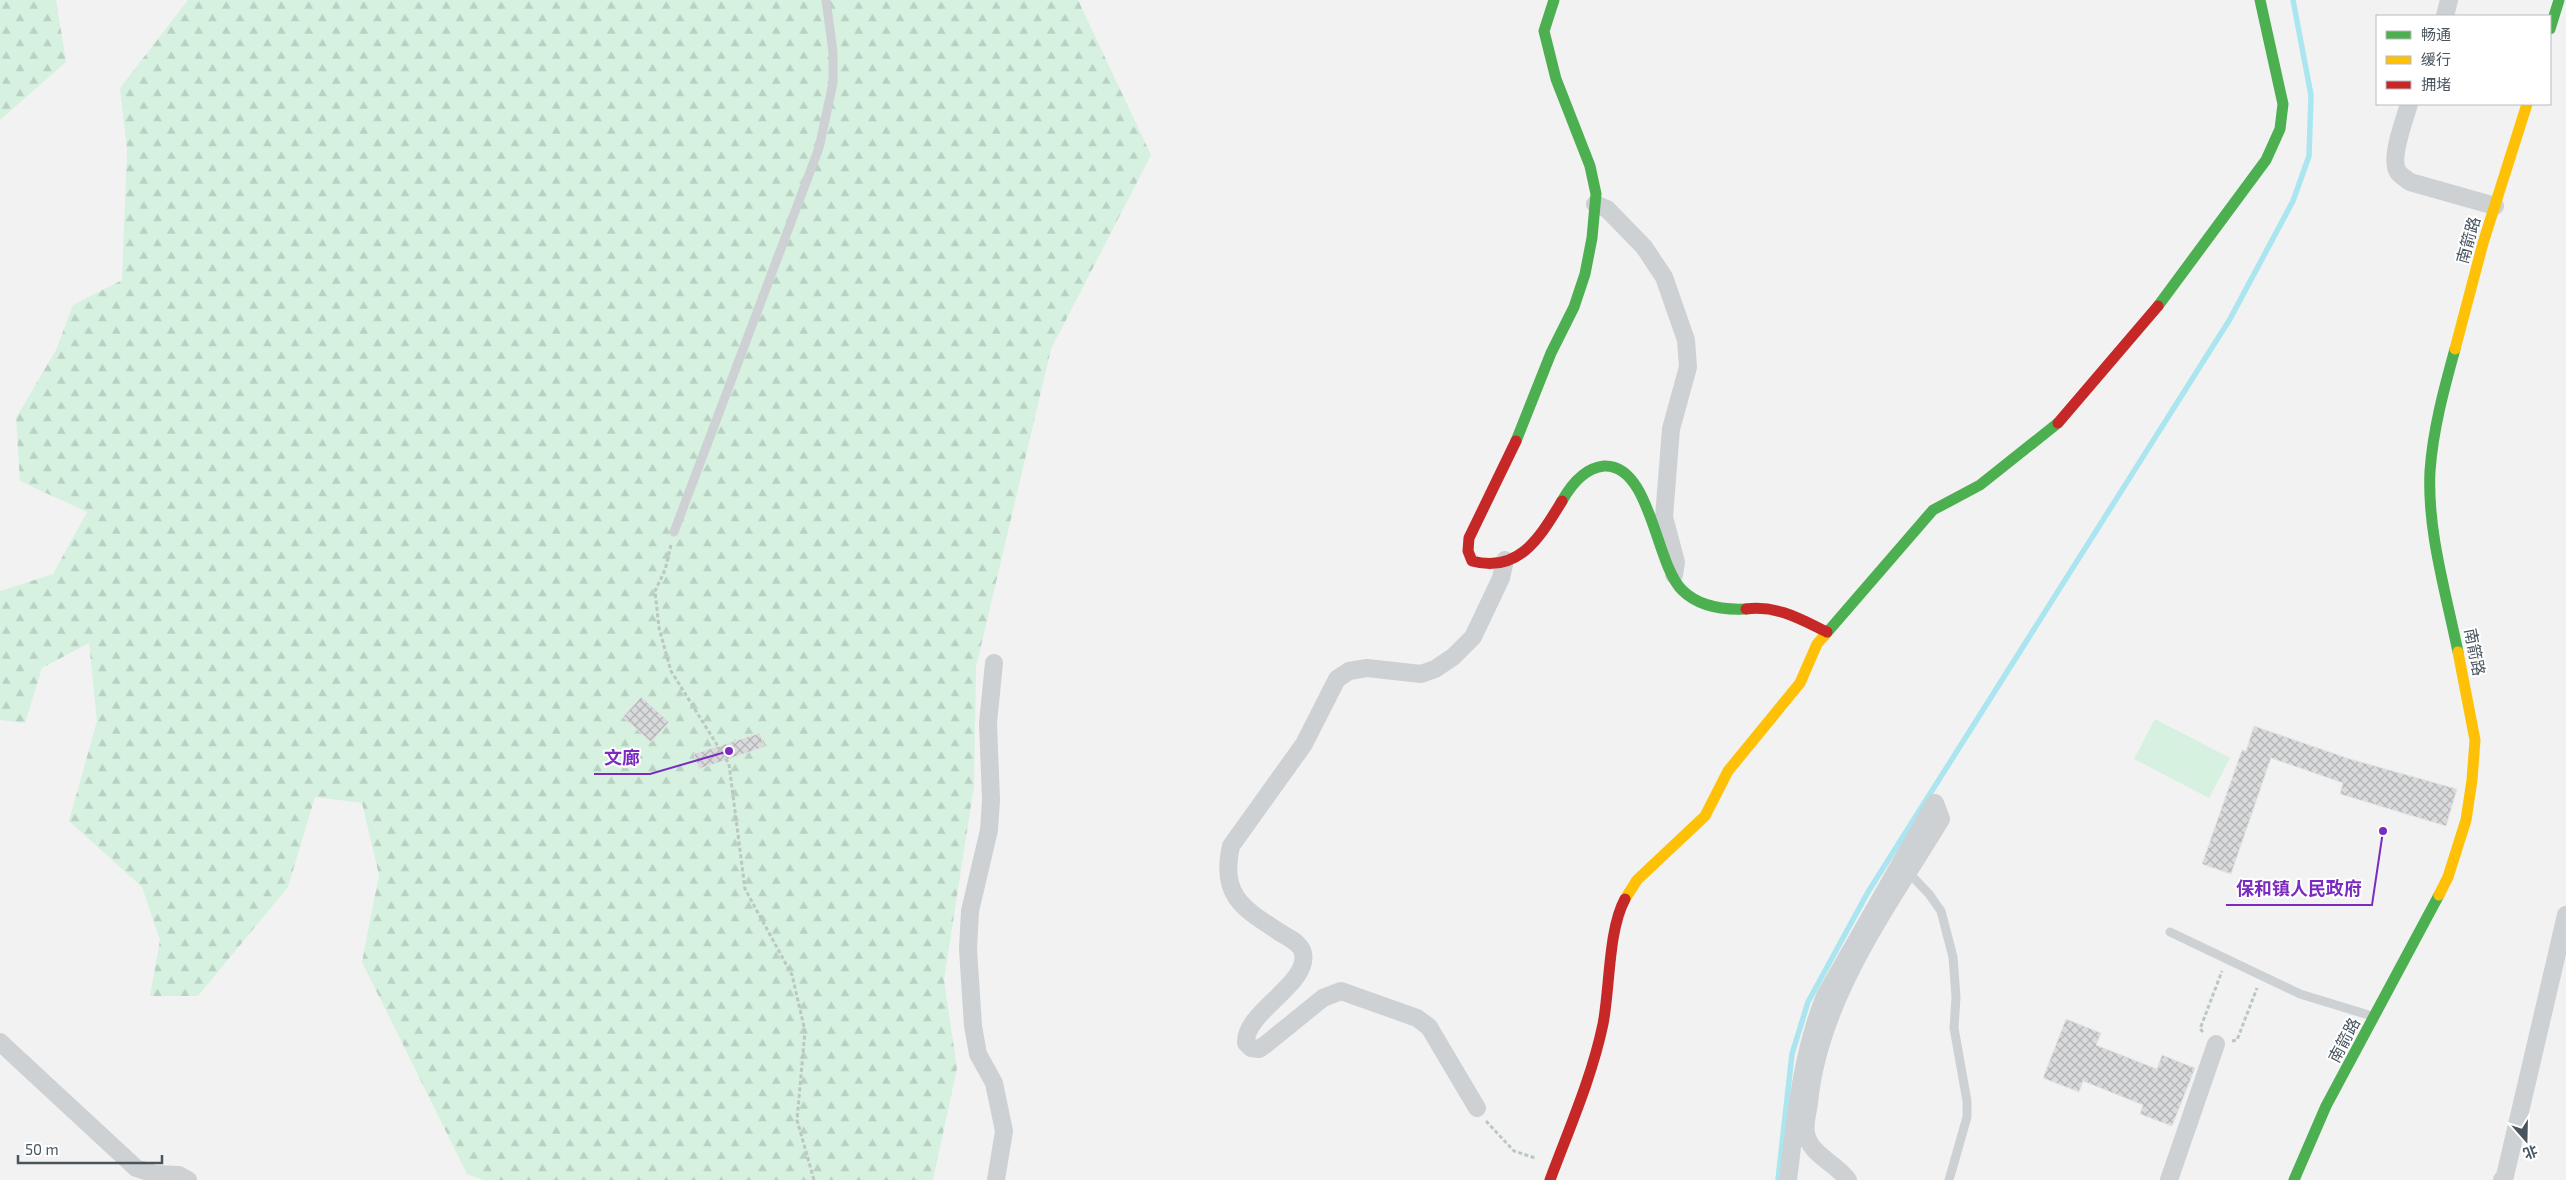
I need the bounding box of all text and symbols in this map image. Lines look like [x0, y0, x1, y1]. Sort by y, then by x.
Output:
legend [2376, 15, 2551, 105]
text: 畅通 [2421, 25, 2451, 43]
text: 缓行 [2421, 50, 2451, 68]
text: 拥堵 [2421, 75, 2451, 93]
street label: 南箭路 [2452, 214, 2483, 266]
street label: 南箭路 [2462, 627, 2489, 677]
callout: 文廊 [594, 741, 650, 774]
text: 文廊 [604, 746, 640, 768]
callout: 保和镇人民政府 [2226, 872, 2372, 905]
text: 保和镇人民政府 [2236, 877, 2362, 899]
street label: 南箭路 [2324, 1014, 2363, 1065]
north arrow [2501, 1115, 2551, 1165]
scale bar [18, 1132, 161, 1164]
text: 50 m [25, 1140, 59, 1158]
text: 北 [2521, 1142, 2540, 1163]

